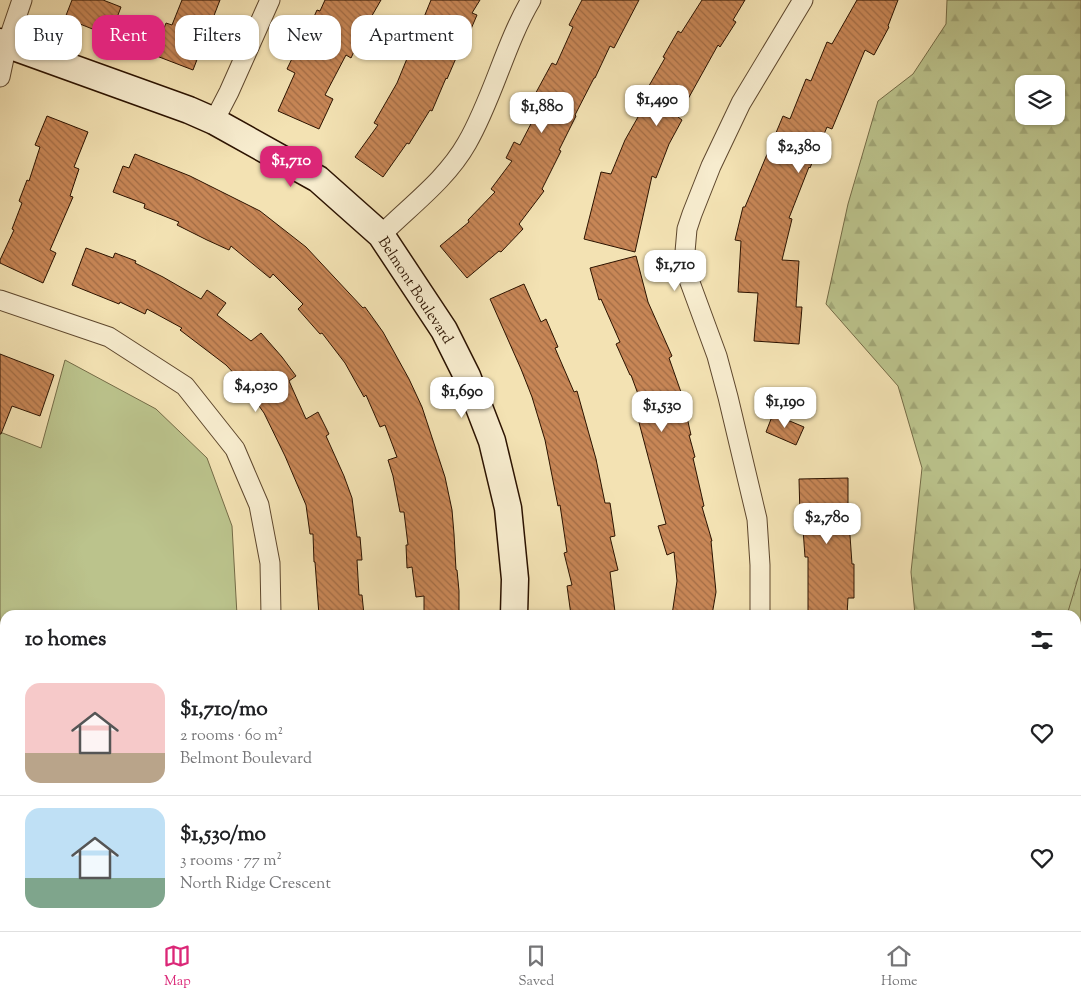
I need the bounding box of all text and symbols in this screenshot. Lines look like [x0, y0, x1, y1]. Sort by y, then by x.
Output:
chip: Buy [15, 15, 82, 60]
chip: Rent [92, 15, 165, 60]
chip: Filters [175, 15, 259, 60]
chip: New [269, 15, 341, 60]
chip: Apartment [351, 15, 472, 60]
map controls [1015, 75, 1065, 125]
button: layers [1015, 75, 1065, 125]
pin: $1,490 [616, 84, 698, 127]
text: $1,490 [636, 89, 678, 112]
pin: $1,880 [501, 92, 583, 134]
text: $1,880 [521, 96, 563, 119]
pin: $2,380 [758, 132, 840, 174]
text: $2,380 [778, 136, 820, 159]
pin: $1,710 [250, 146, 332, 188]
text: $1,710 [271, 150, 311, 173]
street label: Belmont Boulevard [372, 233, 458, 349]
pin: $1,710 [634, 250, 716, 292]
text: $1,710 [655, 254, 695, 277]
pin: $4,030 [215, 370, 297, 413]
text: $4,030 [234, 375, 278, 398]
pin: $1,690 [421, 376, 503, 419]
text: $1,690 [441, 381, 483, 404]
pin: $1,190 [744, 386, 826, 429]
pin: $1,530 [621, 390, 703, 433]
text: $1,190 [765, 391, 805, 414]
text: $1,530 [643, 395, 681, 418]
pin: $2,780 [786, 502, 868, 545]
text: $2,780 [805, 507, 849, 530]
text: 10 homes [25, 625, 106, 655]
icon: filters [1028, 626, 1056, 654]
text: $1,710/mo [180, 695, 268, 725]
icon: home [65, 703, 125, 763]
icon: heart [1028, 719, 1056, 747]
text: 2 rooms · 60 m² [180, 725, 283, 748]
text: Belmont Boulevard [180, 748, 312, 771]
text: $1,530/mo [180, 820, 266, 850]
icon: home [65, 828, 125, 888]
icon: heart [1028, 844, 1056, 872]
text: 3 rooms · 77 m² [180, 850, 282, 873]
text: North Ridge Crescent [180, 873, 331, 896]
tab: Map [163, 942, 191, 992]
tab: Saved [518, 942, 554, 992]
tab: Home [881, 942, 918, 992]

